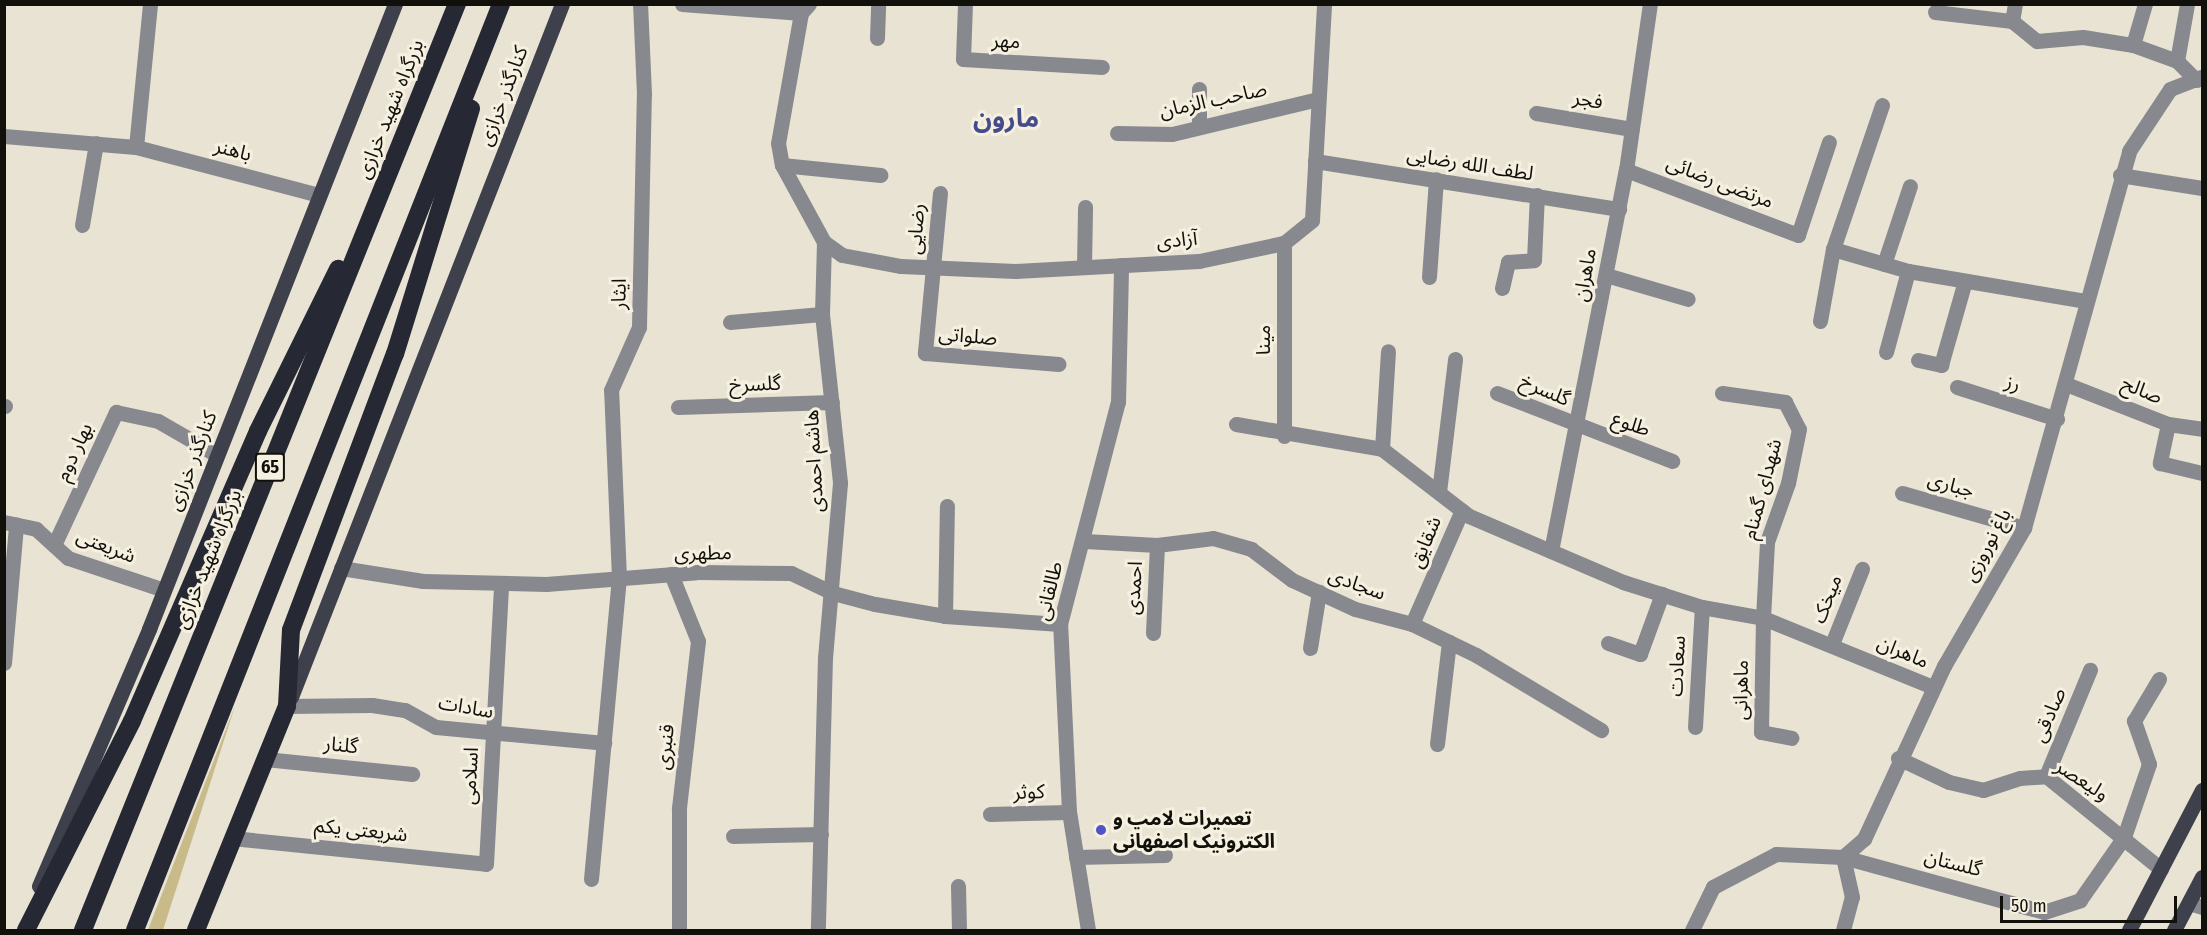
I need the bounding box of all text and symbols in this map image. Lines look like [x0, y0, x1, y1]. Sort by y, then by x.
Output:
street label: مهر [991, 28, 1021, 54]
street label: بزرگراه شهید خرازی [351, 36, 429, 182]
street label: کنارگذر خرازی [473, 43, 533, 149]
street label: صاحب الزمان [1157, 77, 1269, 123]
street label: فجر [1571, 86, 1605, 114]
district label: مارون [973, 103, 1039, 135]
street label: باهنر [212, 134, 254, 166]
street label: لطف الله رضایی [1405, 142, 1535, 186]
street label: مرتضی رضائی [1663, 151, 1777, 213]
street label: رضایی [902, 203, 930, 255]
street label: آزادی [1156, 226, 1198, 254]
street label: ماهران [1569, 246, 1601, 304]
street label: ایثار [607, 278, 631, 310]
street label: صلواتی [938, 321, 998, 351]
street label: مینا [1251, 325, 1275, 355]
street label: گلسرخ [1516, 369, 1574, 411]
street label: رز [2002, 369, 2024, 397]
street label: گلسرخ [729, 371, 781, 397]
street label: صالح [2118, 371, 2166, 409]
street label: طلوع [1609, 406, 1653, 442]
street label: کنارگذر خرازی [162, 408, 222, 514]
street label: هاشم احمدی [799, 409, 829, 513]
street label: بهار دوم [50, 419, 98, 485]
street label: شهدای گمنام [1737, 436, 1787, 542]
road number: 65 [254, 452, 286, 482]
street label: جباری [1925, 467, 1977, 503]
street label: بزرگراه شهید خرازی [169, 486, 247, 632]
street label: باغ نوروزی [1958, 504, 2016, 586]
street label: شقایق [1403, 513, 1447, 571]
street label: شریعتی [73, 524, 139, 568]
street label: مطهری [674, 540, 732, 566]
street label: طالقانی [1030, 559, 1068, 623]
street label: احمدی [1121, 560, 1147, 616]
street label: سجادی [1325, 563, 1389, 605]
street label: میخک [1807, 571, 1847, 627]
street label: ماهران [1874, 630, 1932, 674]
street label: سعادت [1663, 635, 1691, 697]
street label: ماهرانی [1728, 660, 1754, 720]
street label: صادقی [2027, 684, 2071, 746]
street label: سادات [437, 690, 495, 724]
street label: قنبری [651, 723, 679, 771]
street label: گلنار [323, 731, 359, 759]
street label: اسلامی [457, 747, 483, 805]
street label: ولیعصر [2051, 754, 2113, 806]
street label: کوثر [1013, 779, 1045, 805]
place label: تعمیرات لامپ و الکترونیک اصفهانی [1113, 807, 1275, 854]
street label: شریعتی یکم [313, 813, 409, 847]
marker: تعمیرات لامپ و الکترونیک اصفهانی [1094, 823, 1108, 837]
street label: گلستان [1922, 844, 1984, 882]
scale bar [2003, 884, 2180, 922]
text: 50 m [2011, 895, 2047, 917]

